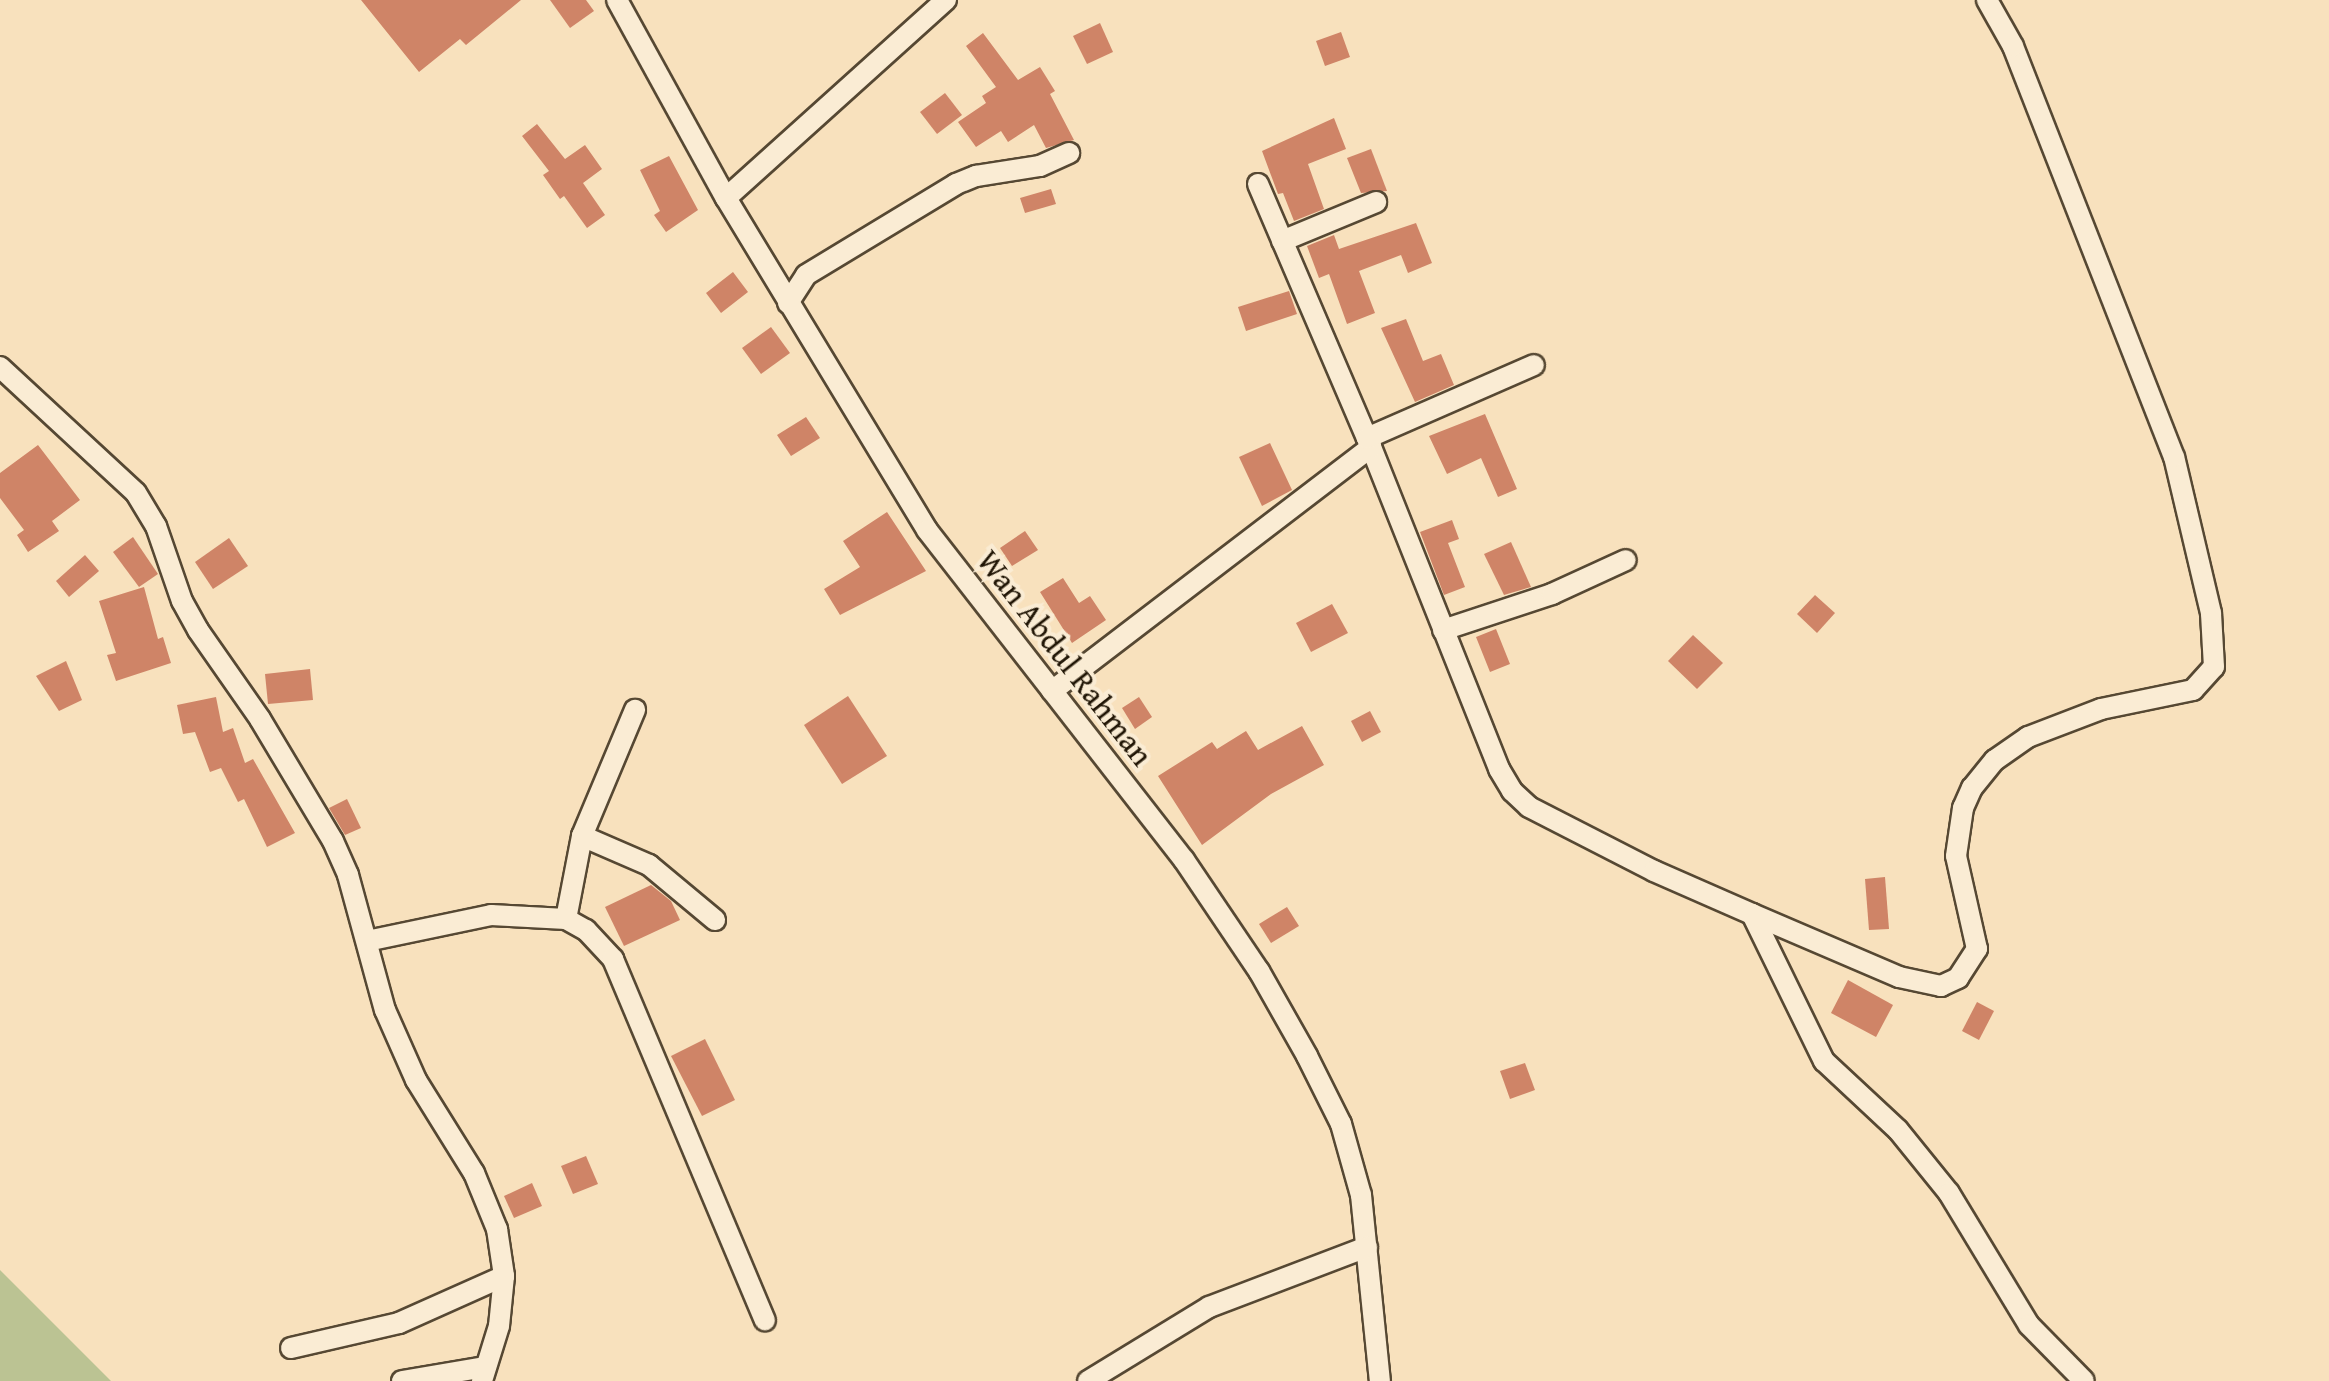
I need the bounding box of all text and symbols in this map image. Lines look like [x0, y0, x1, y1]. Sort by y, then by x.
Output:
street label: Wan Abdul Rahman [969, 542, 1161, 774]

